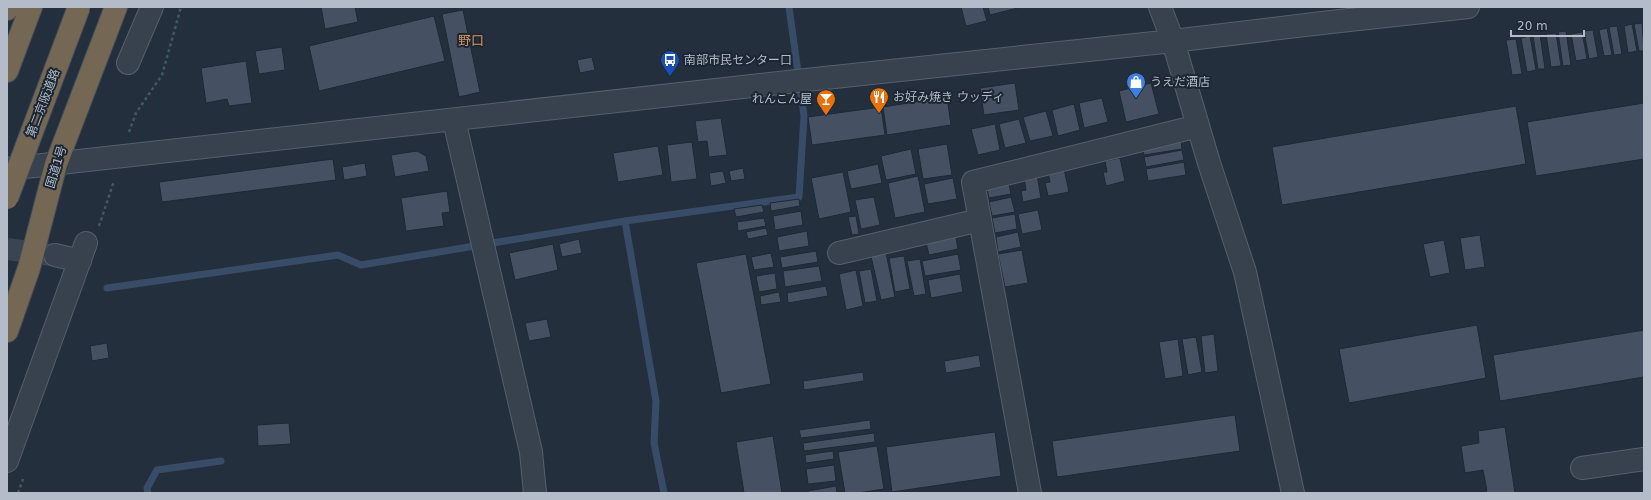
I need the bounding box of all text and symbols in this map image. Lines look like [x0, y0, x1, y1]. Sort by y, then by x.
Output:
scale bar [1511, 12, 1584, 38]
text: 20 m [1517, 19, 1548, 33]
district label: 野口 [458, 33, 484, 48]
bus stop icon: 南部市民センター口 [659, 49, 681, 77]
place label: 南部市民センター口 [684, 53, 792, 67]
street label: 第二京阪道路 [24, 67, 62, 139]
shop icon: うえだ酒店 [1125, 71, 1147, 99]
place label: うえだ酒店 [1150, 75, 1210, 89]
restaurant icon: お好み焼き ウッディ [868, 86, 890, 114]
bar icon: れんこん屋 [815, 88, 837, 116]
place label: お好み焼き ウッディ [893, 90, 1004, 104]
place label: れんこん屋 [752, 92, 812, 106]
street label: 国道1号 [43, 144, 69, 190]

